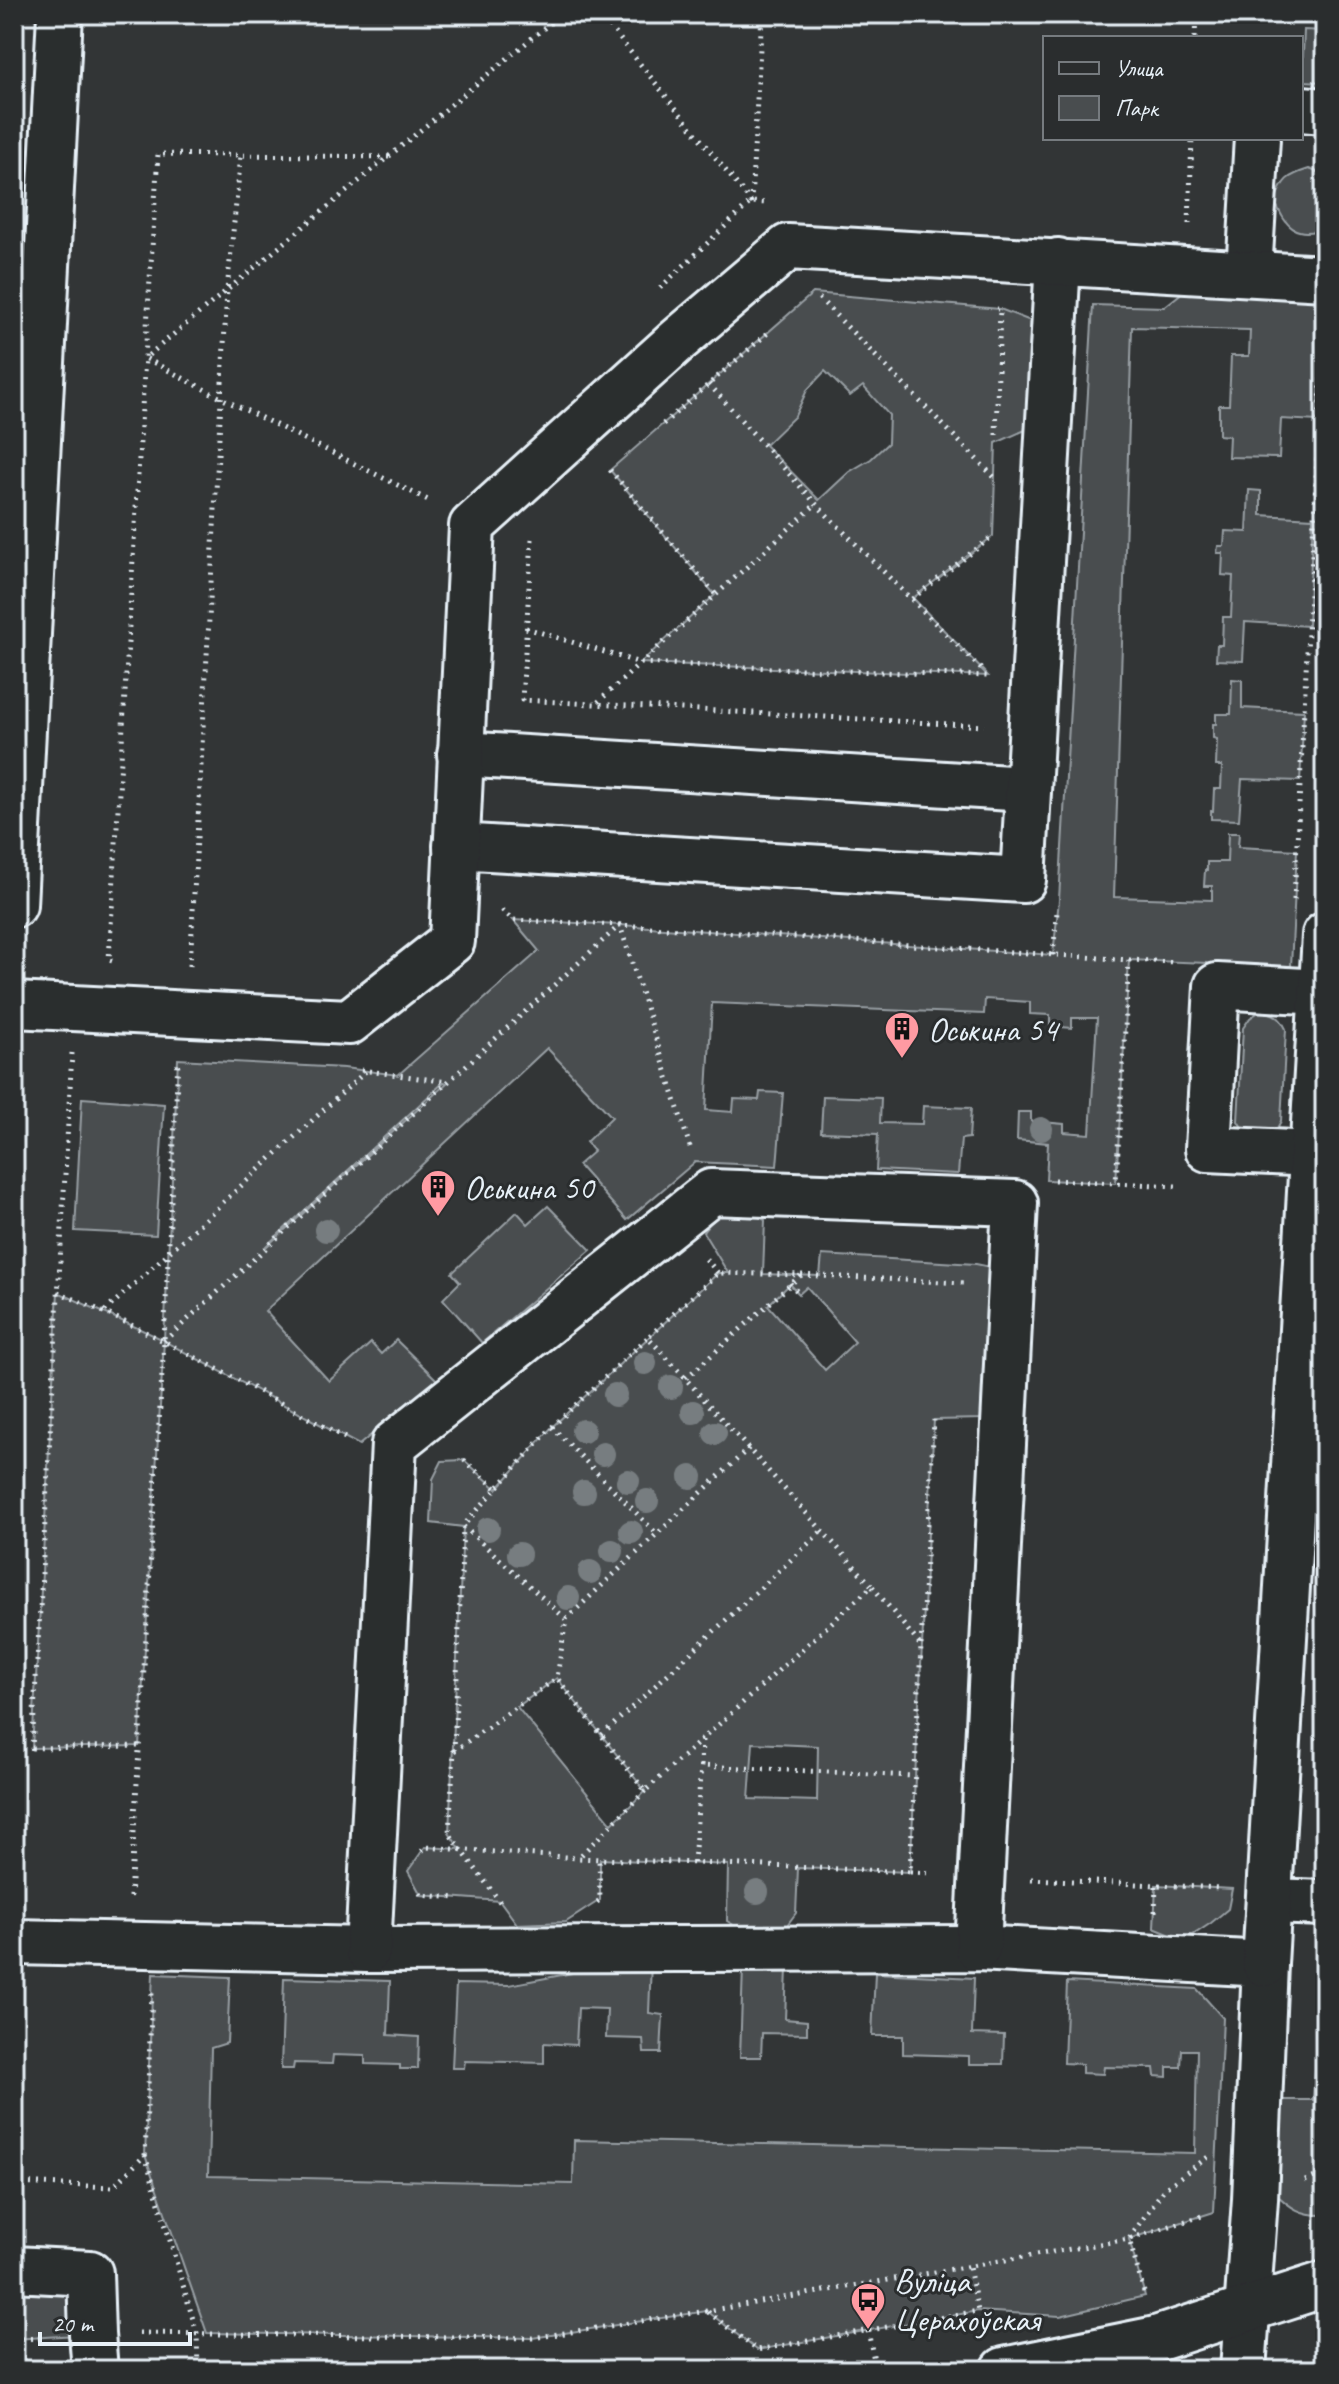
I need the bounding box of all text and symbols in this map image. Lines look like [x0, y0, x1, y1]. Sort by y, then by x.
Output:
legend [1043, 36, 1303, 140]
text: Улица [1115, 53, 1164, 83]
text: Парк [1115, 93, 1160, 123]
place label: Оськина 54 [928, 1008, 1061, 1051]
building icon: Оськина 54 [883, 1010, 921, 1060]
place label: Оськина 50 [464, 1166, 596, 1209]
building icon: Оськина 50 [419, 1168, 457, 1218]
place label: Вуліца Церахоўская [894, 2259, 1042, 2341]
bus stop icon: Вуліца Церахоўская [849, 2281, 887, 2331]
scale bar [40, 2296, 190, 2346]
text: 20 m [52, 2309, 95, 2339]

